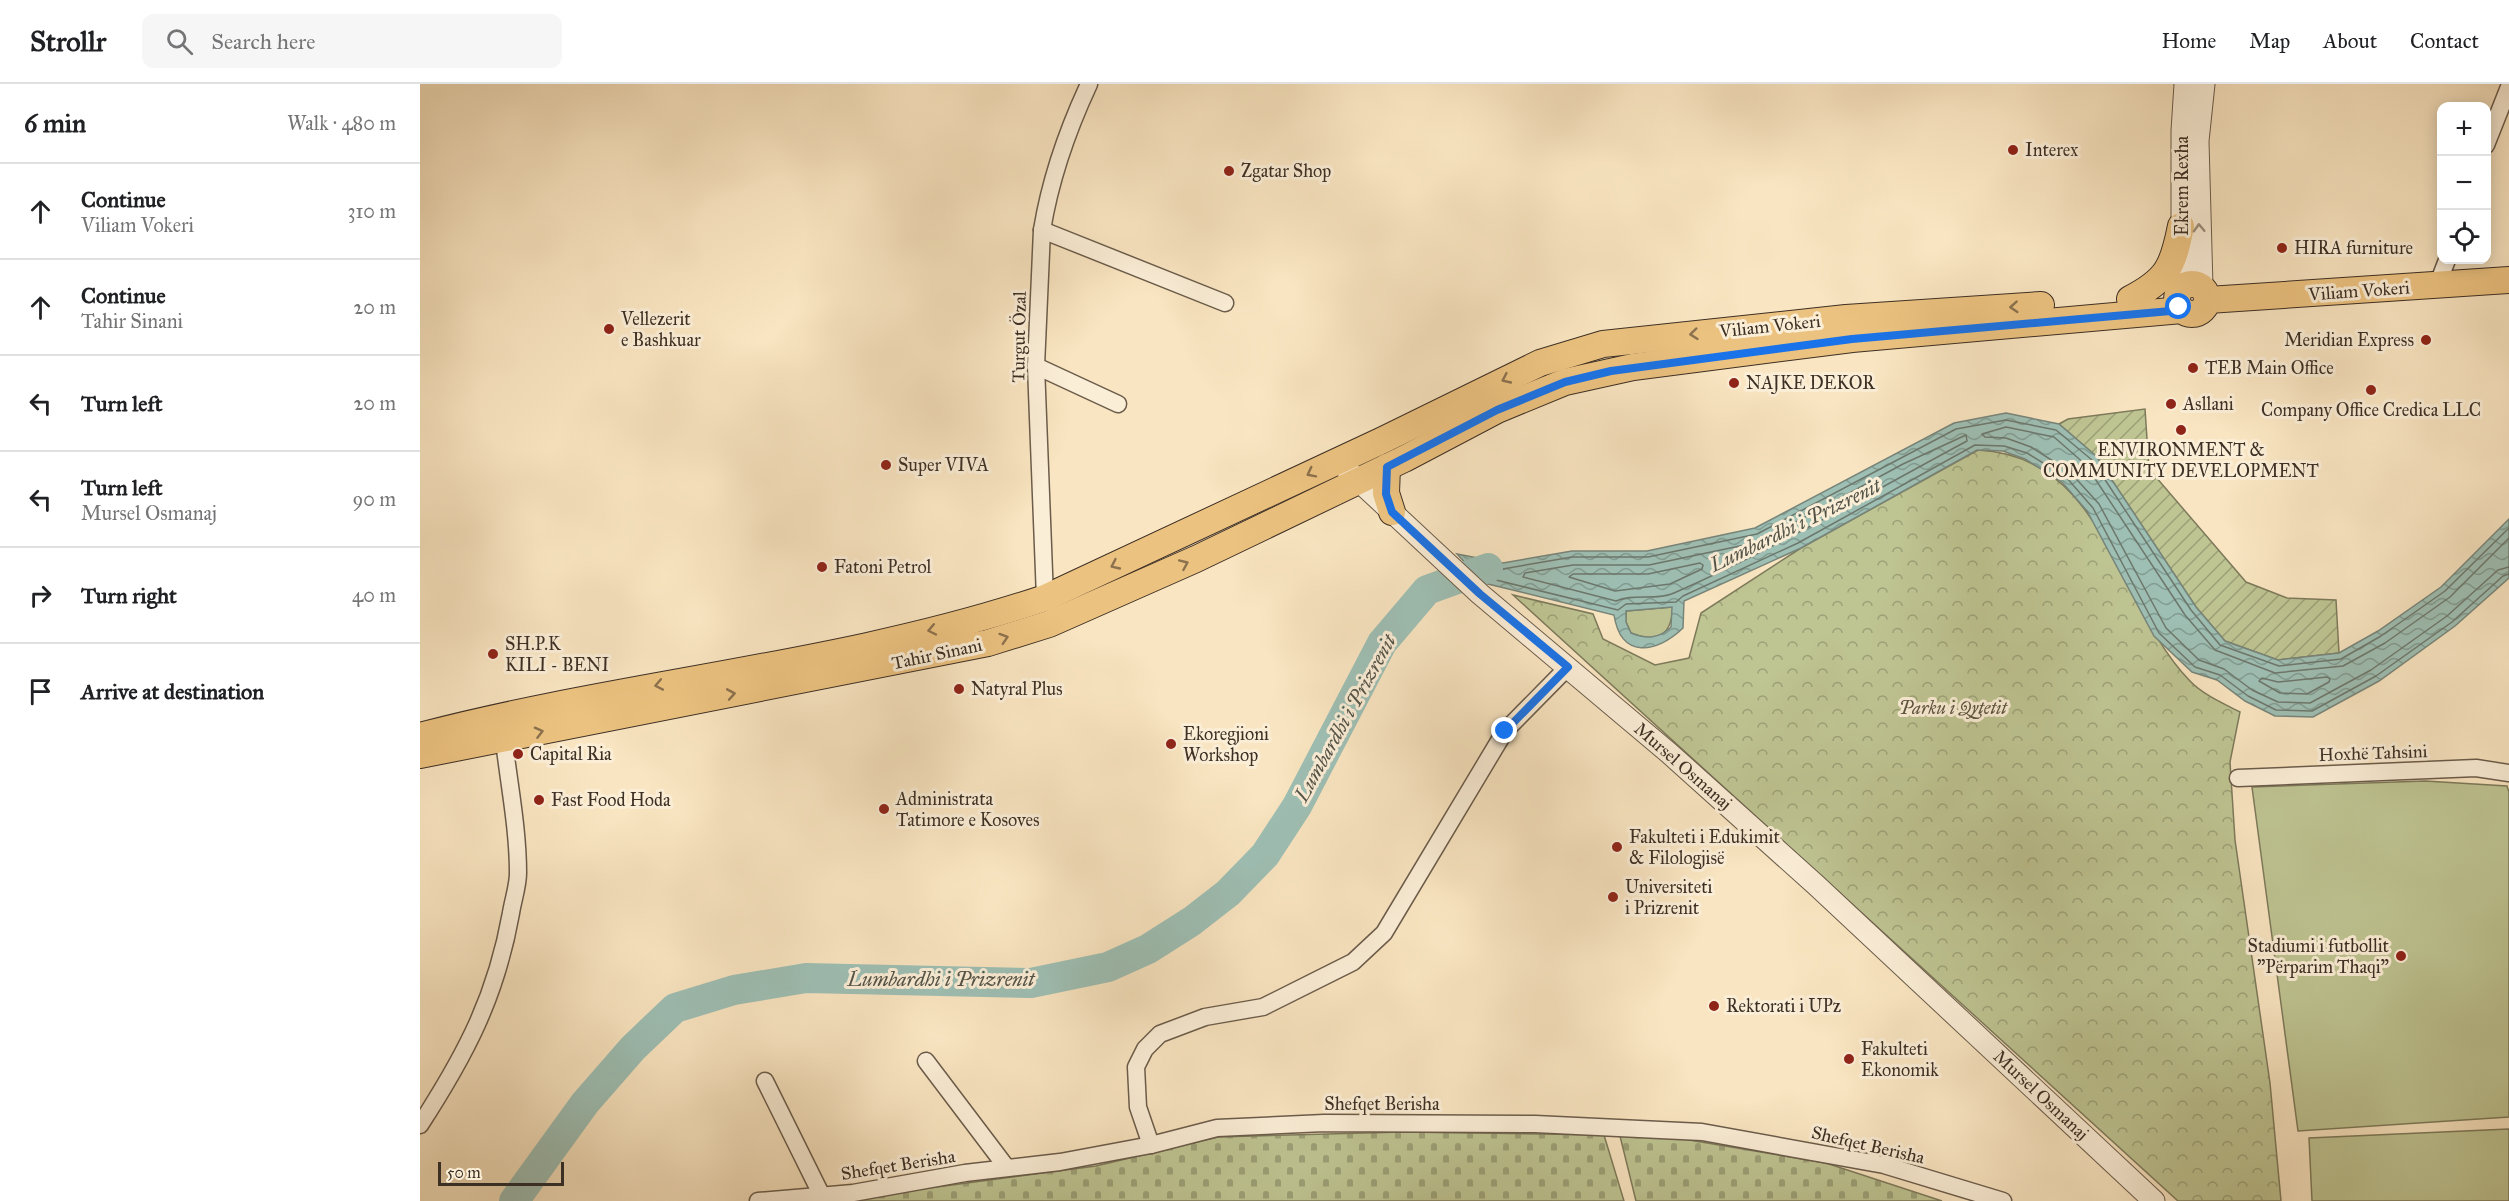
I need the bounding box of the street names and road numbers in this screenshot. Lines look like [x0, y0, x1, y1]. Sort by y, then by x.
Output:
street label: Ekrem Rexha [2171, 136, 2193, 236]
street label: Viliam Vokeri [2307, 276, 2411, 306]
street label: Turgut Özal [1006, 291, 1032, 383]
street label: Viliam Vokeri [1717, 310, 1822, 342]
street label: Tahir Sinani [890, 634, 984, 674]
street label: Mursel Osmanaj [1630, 718, 1736, 814]
street label: Hoxhë Tahsini [2318, 740, 2428, 766]
street label: Mursel Osmanaj [1989, 1045, 2093, 1145]
street label: Shefqet Berisha [1324, 1093, 1440, 1116]
street label: Shefqet Berisha [1809, 1121, 1927, 1170]
street label: Shefqet Berisha [839, 1145, 957, 1186]

